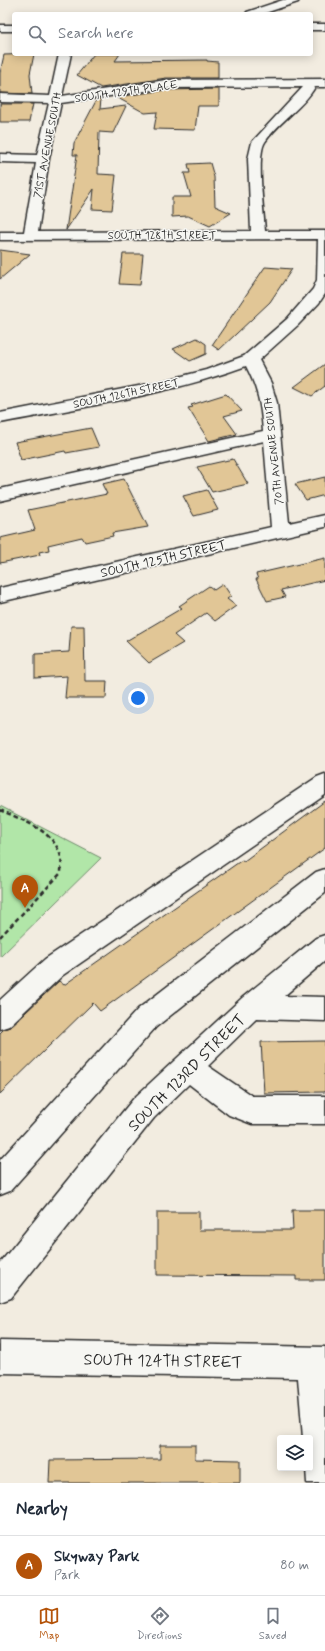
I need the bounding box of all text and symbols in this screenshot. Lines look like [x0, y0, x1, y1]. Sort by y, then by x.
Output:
search box [12, 12, 313, 56]
icon: search [26, 23, 48, 45]
text: Search here [58, 24, 134, 44]
street label: SOUTH 129TH PLACE [74, 78, 179, 106]
street label: 71ST AVENUE SOUTH [31, 91, 65, 199]
street label: SOUTH 128TH STREET [108, 229, 216, 243]
street label: SOUTH 126TH STREET [72, 376, 180, 412]
street label: 70TH AVENUE SOUTH [261, 396, 287, 505]
street label: SOUTH 125TH STREET [99, 537, 228, 582]
your location [128, 688, 148, 708]
pin: A [12, 875, 38, 908]
street label: SOUTH 123RD STREET [124, 1010, 251, 1137]
street label: SOUTH 124TH STREET [83, 1350, 243, 1373]
map controls [277, 1435, 313, 1471]
button: layers [277, 1435, 313, 1471]
text: Nearby [16, 1498, 68, 1520]
text: Skyway Park [54, 1547, 139, 1567]
text: A [25, 1557, 33, 1574]
text: 80 m [280, 1557, 309, 1574]
text: Park [54, 1567, 80, 1584]
tab: Map [38, 1605, 60, 1643]
tab: Directions [137, 1605, 182, 1643]
tab: Saved [259, 1605, 287, 1643]

